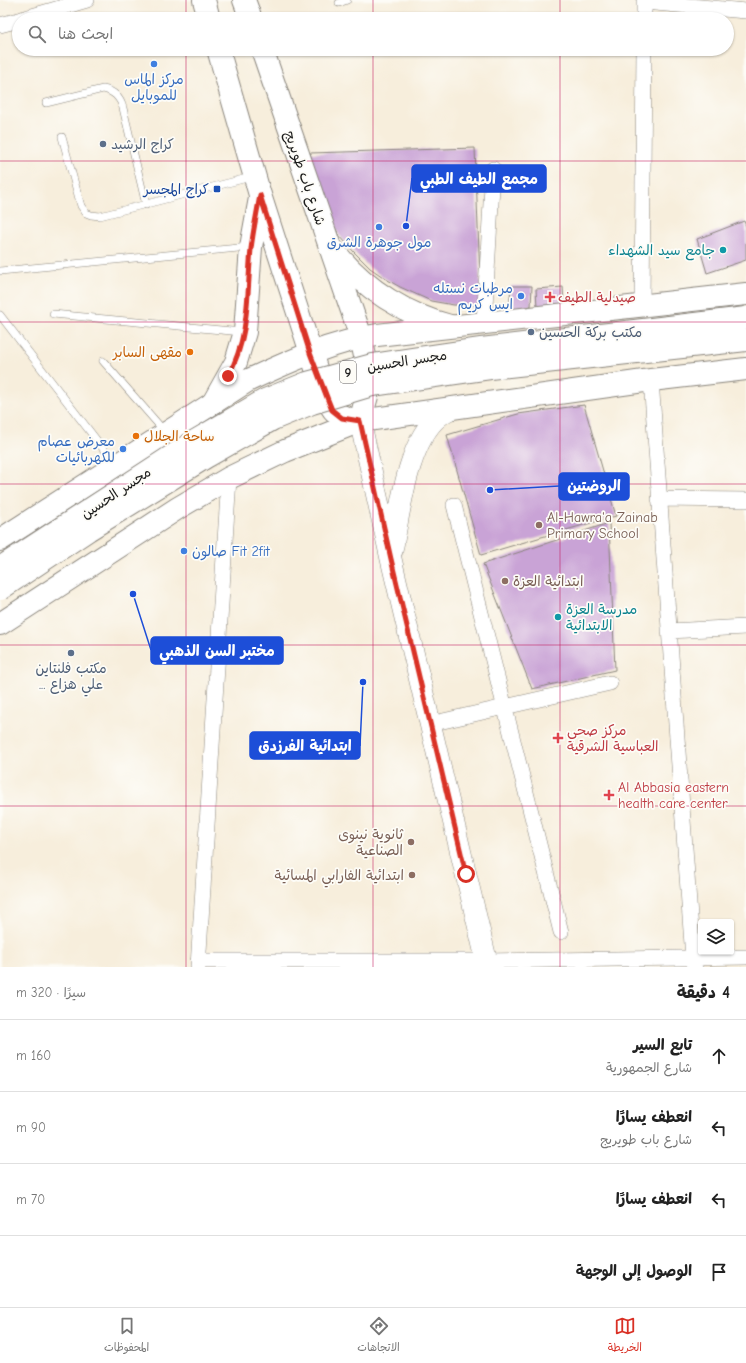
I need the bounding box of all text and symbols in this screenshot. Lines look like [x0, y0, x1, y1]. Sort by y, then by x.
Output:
search box [12, 12, 734, 56]
icon: search [26, 23, 48, 45]
text: ابحث هنا [58, 25, 113, 43]
marker: مركز الماس للموبايل [149, 59, 159, 69]
place label: مركز الماس للموبايل [124, 71, 184, 104]
street label: شارع باب طويريج [280, 128, 329, 228]
place label: كراج الرشيد [111, 136, 174, 154]
marker: كراج الرشيد [98, 139, 108, 149]
callout: مجمع الطيف الطبي [412, 165, 546, 192]
text: مجمع الطيف الطبي [420, 170, 538, 193]
place label: كراج المجسر [142, 181, 209, 199]
marker: كراج المجسر [212, 184, 222, 194]
marker: مول جوهرة الشرق [374, 222, 384, 232]
place label: مول جوهرة الشرق [327, 234, 431, 251]
place label: جامع سيد الشهداء [608, 242, 715, 261]
marker: جامع سيد الشهداء [718, 245, 728, 255]
place label: مرطبات نستله ايس كريم [433, 280, 513, 315]
place label: صيدلية الطيف [558, 289, 636, 306]
marker: مرطبات نستله ايس كريم [516, 291, 526, 301]
marker: صيدلية الطيف [545, 292, 555, 302]
place label: مكتب بركة الحسين [539, 324, 642, 341]
marker: مكتب بركة الحسين [526, 327, 536, 337]
place label: مقهى السابر [112, 344, 182, 361]
street label: مجسر الحسين [366, 346, 448, 376]
marker: مقهى السابر [185, 347, 195, 357]
road number: 9 [340, 361, 356, 383]
route end [219, 367, 237, 385]
place label: ساحة الجلال [144, 428, 214, 445]
marker: ساحة الجلال [131, 431, 141, 441]
place label: معرض عصام للكهربائيات [37, 433, 115, 466]
marker: معرض عصام للكهربائيات [118, 444, 128, 454]
street label: مجسر الحسين [78, 463, 154, 523]
callout: الروضتين [559, 473, 629, 500]
text: الروضتين [567, 477, 621, 495]
place label: Al-Hawra'a Zainab Primary School [547, 509, 658, 542]
marker: Al-Hawra'a Zainab Primary School [534, 520, 544, 530]
place label: صالون Fit 2fit [192, 543, 271, 561]
marker: صالون Fit 2fit [179, 546, 189, 556]
place label: ابتدائية العزة [513, 573, 583, 590]
marker: ابتدائية العزة [500, 576, 510, 586]
place label: مدرسة العزة الابتدائية [566, 601, 637, 634]
marker: مدرسة العزة الابتدائية [553, 612, 563, 622]
callout: مختبر السن الذهبي [151, 637, 283, 664]
text: مختبر السن الذهبي [159, 642, 275, 665]
marker: مكتب فلنتاين ... علي هزاع [66, 648, 76, 658]
place label: مكتب فلنتاين ... علي هزاع [35, 660, 107, 697]
place label: مركز صحي العباسية الشرقية [567, 722, 659, 755]
callout: ابتدائية الفرزدق [250, 732, 360, 759]
marker: مركز صحي العباسية الشرقية [552, 732, 564, 744]
text: ابتدائية الفرزدق [258, 737, 352, 755]
place label: Al Abbasia eastern health care center [618, 779, 729, 812]
marker: Al Abbasia eastern health care center [603, 789, 615, 801]
place label: ثانوية نينوى الصناعية [338, 826, 404, 859]
marker: ثانوية نينوى الصناعية [406, 837, 416, 847]
route start [457, 865, 475, 883]
place label: ابتدائية الفارابي المسائية [274, 867, 404, 888]
marker: ابتدائية الفارابي المسائية [407, 870, 417, 880]
map controls [698, 919, 734, 955]
button: layers [698, 919, 734, 955]
text: 4 دقيقة [677, 983, 730, 1002]
text: سيرًا · 320 m [16, 985, 86, 1000]
text: تابع السير [633, 1036, 692, 1054]
icon: ahead [708, 1045, 730, 1067]
text: 160 m [16, 1048, 51, 1063]
text: شارع الجمهورية [606, 1060, 692, 1075]
text: انعطف يسارًا [616, 1108, 692, 1126]
icon: left [708, 1117, 730, 1139]
text: 90 m [16, 1120, 46, 1135]
text: شارع باب طويريج [600, 1132, 692, 1147]
icon: left [708, 1189, 730, 1211]
text: انعطف يسارًا [616, 1190, 692, 1208]
text: 70 m [16, 1192, 45, 1207]
icon: arrive [708, 1261, 730, 1283]
text: الوصول إلى الوجهة [576, 1262, 692, 1280]
tab: المحفوظات [104, 1315, 149, 1357]
tab: الاتجاهات [357, 1315, 400, 1357]
tab: الخريطة [608, 1315, 642, 1357]

